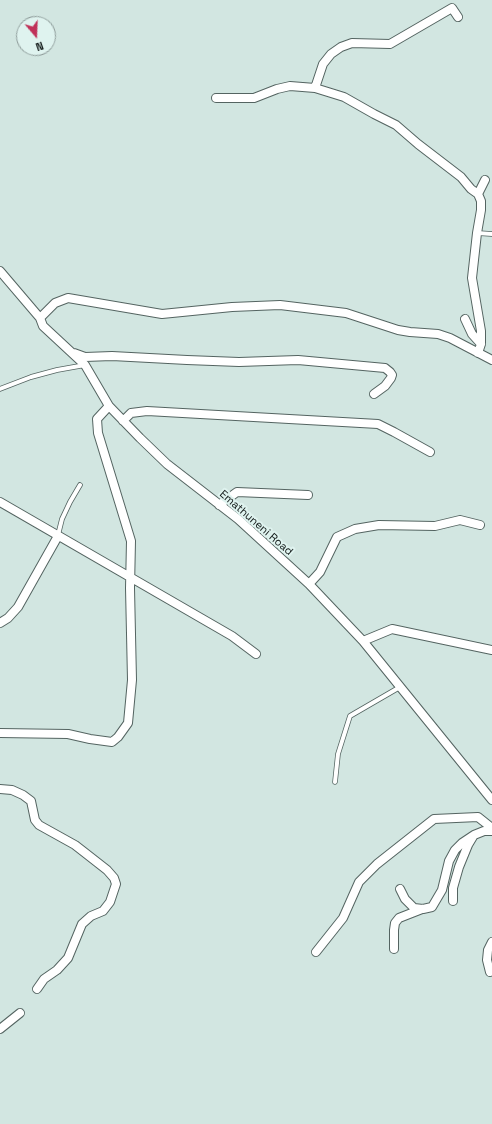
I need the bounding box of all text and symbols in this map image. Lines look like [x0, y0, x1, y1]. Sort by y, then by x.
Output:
north arrow [16, 16, 56, 56]
text: N [34, 39, 45, 54]
street label: Emathuneni Road [217, 488, 295, 558]

